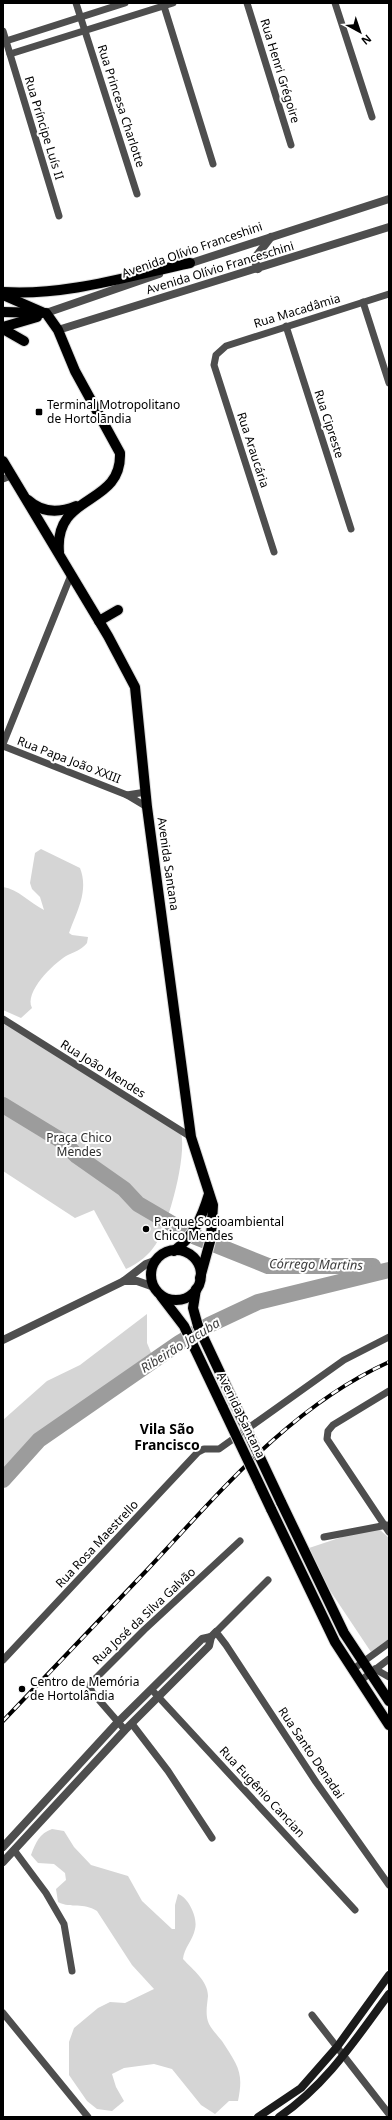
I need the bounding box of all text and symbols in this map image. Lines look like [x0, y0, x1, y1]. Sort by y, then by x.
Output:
north arrow [340, 12, 380, 52]
street label: Rua Henri Grégoire [256, 17, 305, 125]
text: N [358, 31, 375, 49]
street label: Rua Princesa Charlotte [94, 42, 149, 170]
street label: Rua Príncipe Luís II [21, 74, 68, 182]
street label: Avenida Olívio Franceshini [119, 217, 264, 282]
street label: Avenida Olívio Franceschini [144, 237, 296, 298]
street label: Rua Macadâmia [251, 289, 342, 332]
street label: Rua Cipreste [310, 387, 349, 461]
place label: Terminal Motropolitano de Hortolãndia [47, 396, 180, 427]
marker: Terminal Motropolitano de Hortolãndia [34, 407, 44, 417]
street label: Rua Araucária [233, 410, 274, 490]
street label: Rua Papa João XXIII [15, 732, 124, 787]
street label: Avenida Santana [154, 816, 183, 912]
street label: Rua João Mendes [57, 1036, 149, 1102]
park label: Praça Chico Mendes [46, 1129, 112, 1160]
place label: Parque Socioambiental Chico Mendes [154, 1213, 284, 1244]
marker: Parque Socioambiental Chico Mendes [141, 1224, 151, 1234]
water label: Córrego Martins [269, 1254, 364, 1274]
water label: Ribeirão Jacuba [137, 1313, 224, 1377]
street label: Avenida Santana [213, 1369, 270, 1461]
district label: Vila São Francisco [134, 1419, 200, 1454]
street label: Rua Rosa Maestrello [51, 1496, 142, 1591]
street label: Rua José da Silva Galvão [88, 1563, 199, 1668]
place label: Centro de Memória de Hortolândia [30, 1673, 139, 1704]
marker: Centro de Memória de Hortolândia [17, 1684, 27, 1694]
street label: Rua Santo Denadai [274, 1704, 348, 1802]
street label: Rua Eugênio Cancian [216, 1742, 309, 1841]

